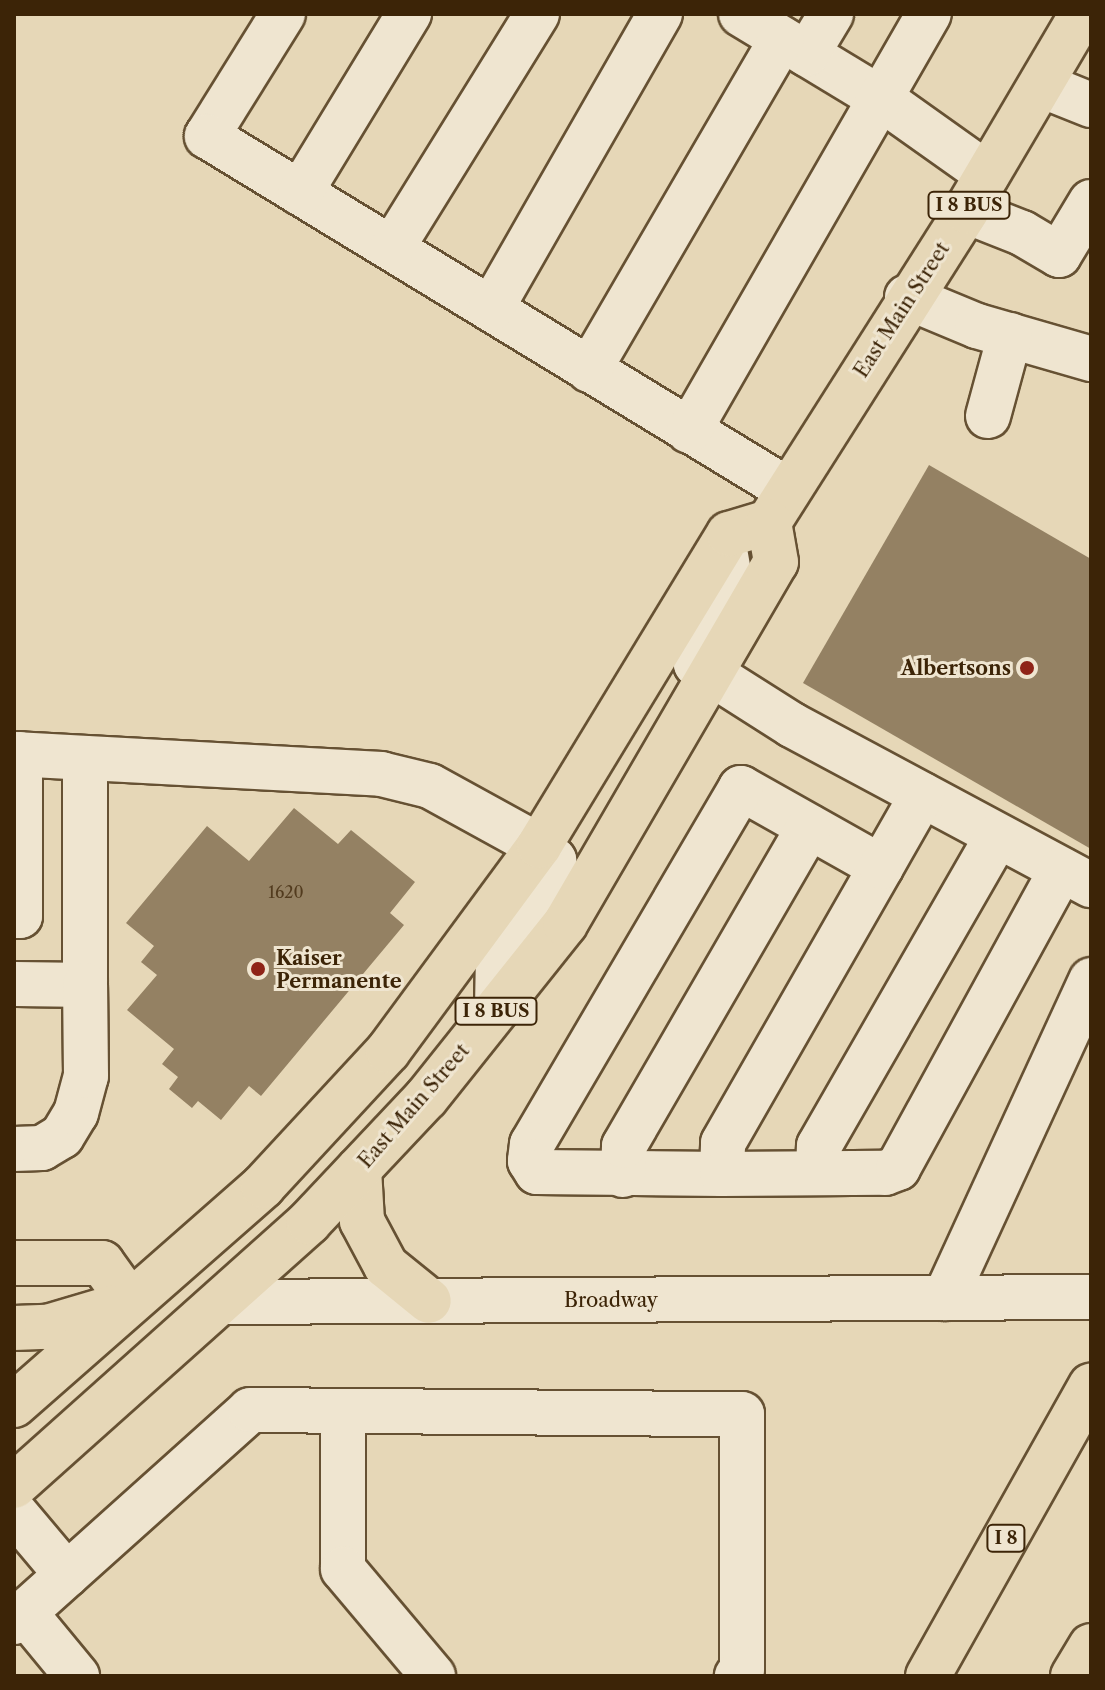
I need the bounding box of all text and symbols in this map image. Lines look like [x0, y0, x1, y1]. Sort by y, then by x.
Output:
road number: I 8 BUS [927, 191, 1011, 219]
street label: East Main Street [849, 238, 955, 382]
place label: Albertsons [901, 656, 1011, 680]
marker: Albertsons [1018, 659, 1036, 677]
house number: 1620 [268, 882, 304, 902]
place label: Kaiser Permanente [276, 946, 402, 993]
marker: Kaiser Permanente [247, 958, 269, 980]
road number: I 8 BUS [454, 997, 538, 1025]
street label: East Main Street [354, 1039, 474, 1173]
street label: Broadway [564, 1288, 658, 1312]
road number: I 8 [986, 1524, 1026, 1552]

